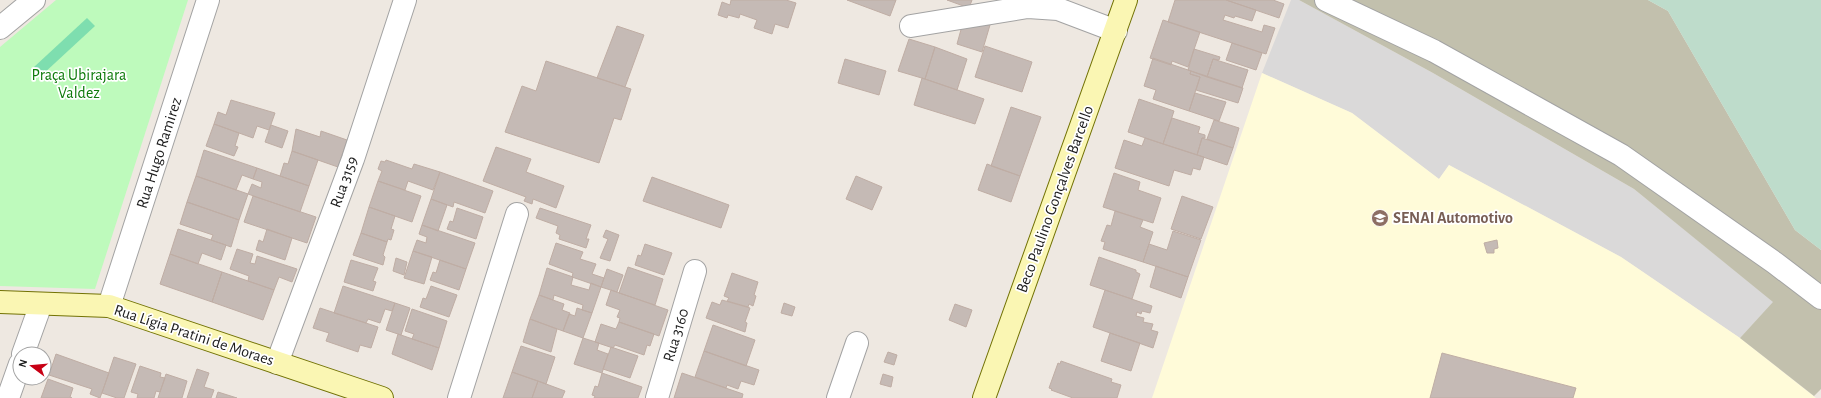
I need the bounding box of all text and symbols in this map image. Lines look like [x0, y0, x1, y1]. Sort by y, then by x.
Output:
park label: Praça Ubirajara Valdez [32, 67, 126, 101]
street label: Rua Hugo Ramirez [134, 95, 185, 210]
street label: Beco Paulino Gonçalves Barcello [1014, 103, 1096, 295]
street label: Rua 3159 [327, 154, 361, 210]
school or university icon: SENAI Automotivo [1370, 208, 1390, 228]
place label: SENAI Automotivo [1393, 210, 1513, 226]
street label: Rua Lígia Pratini de Moraes [112, 302, 276, 368]
street label: Rua 3160 [660, 306, 692, 364]
north arrow [12, 346, 52, 386]
text: N [17, 358, 29, 369]

